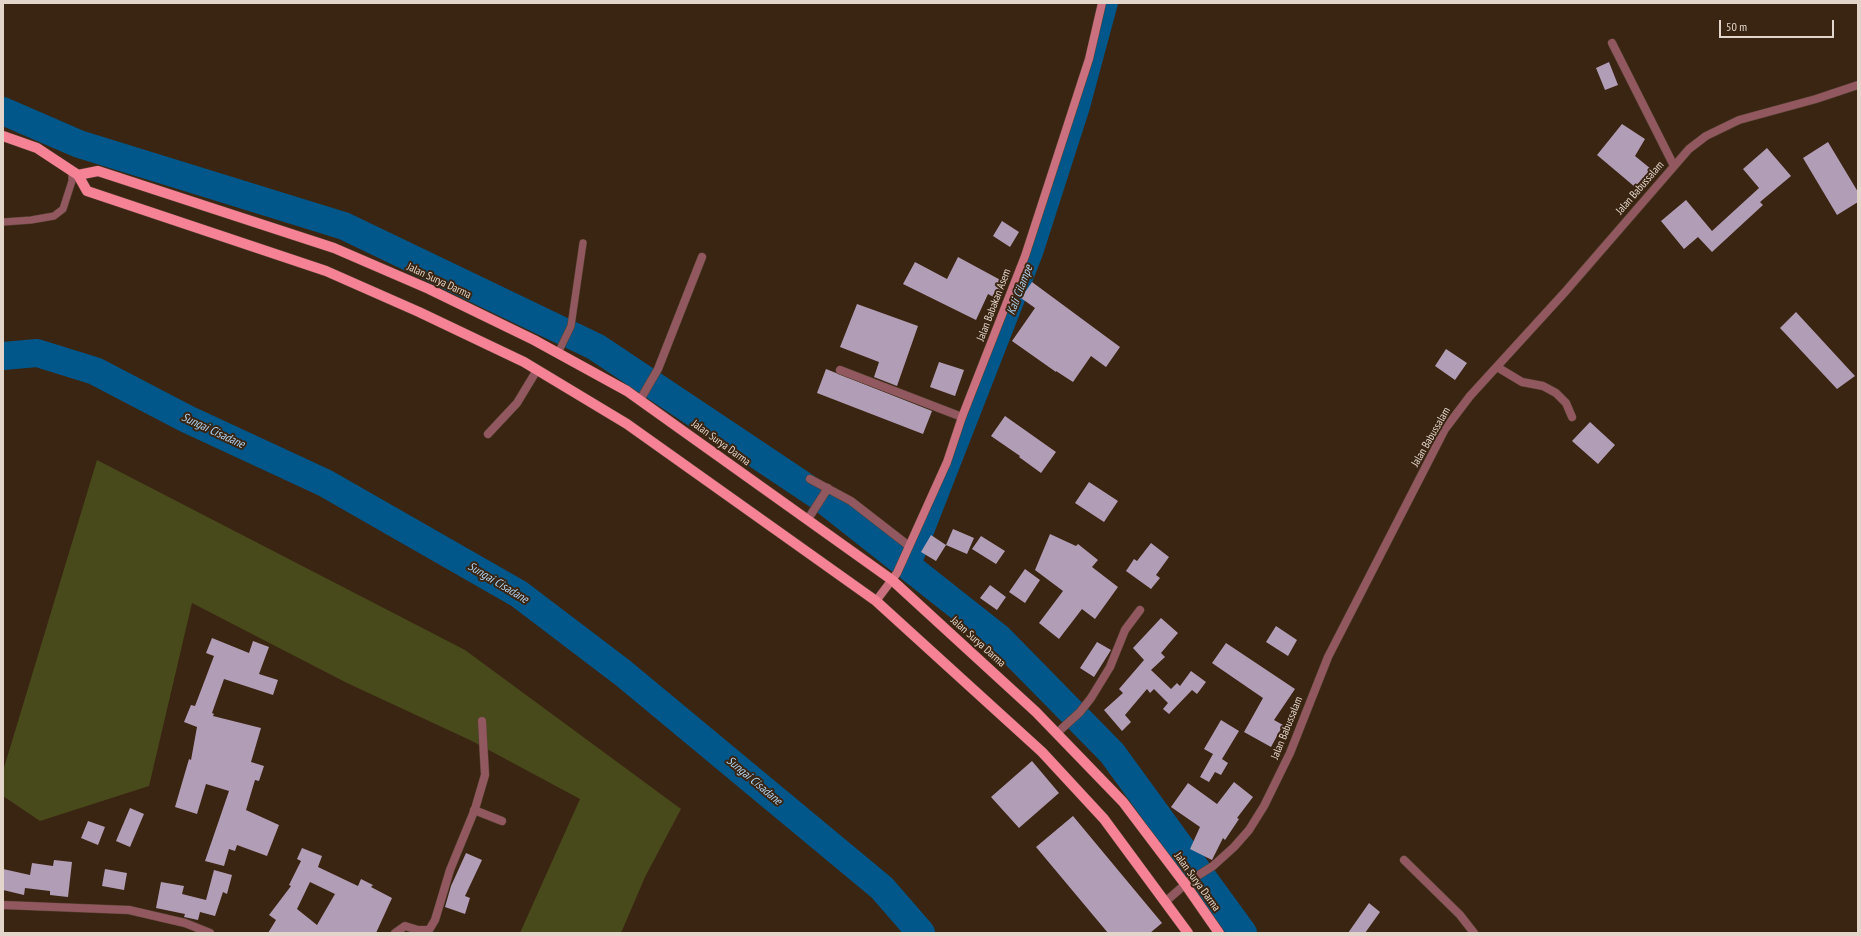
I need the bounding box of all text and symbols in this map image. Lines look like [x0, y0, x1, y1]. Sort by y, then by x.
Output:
scale bar [1721, 12, 1836, 38]
text: 50 m [1726, 19, 1747, 34]
street label: Jalan Babussalam [1613, 159, 1667, 217]
street label: Jalan Surya Darma [405, 260, 473, 302]
water label: Kali Cilampe [1004, 263, 1036, 317]
street label: Jalan Babakan Asem [974, 267, 1014, 343]
street label: Jalan Babussalam [1409, 405, 1453, 469]
water label: Sungai Cisadane [179, 410, 247, 452]
street label: Jalan Surya Darma [689, 417, 753, 469]
water label: Sungai Cisadane [465, 559, 531, 607]
street label: Jalan Surya Darma [948, 614, 1008, 670]
street label: Jalan Babussalam [1268, 695, 1306, 761]
water label: Sungai Cisadane [723, 754, 785, 808]
street label: Jalan Surya Darma [1171, 850, 1223, 914]

